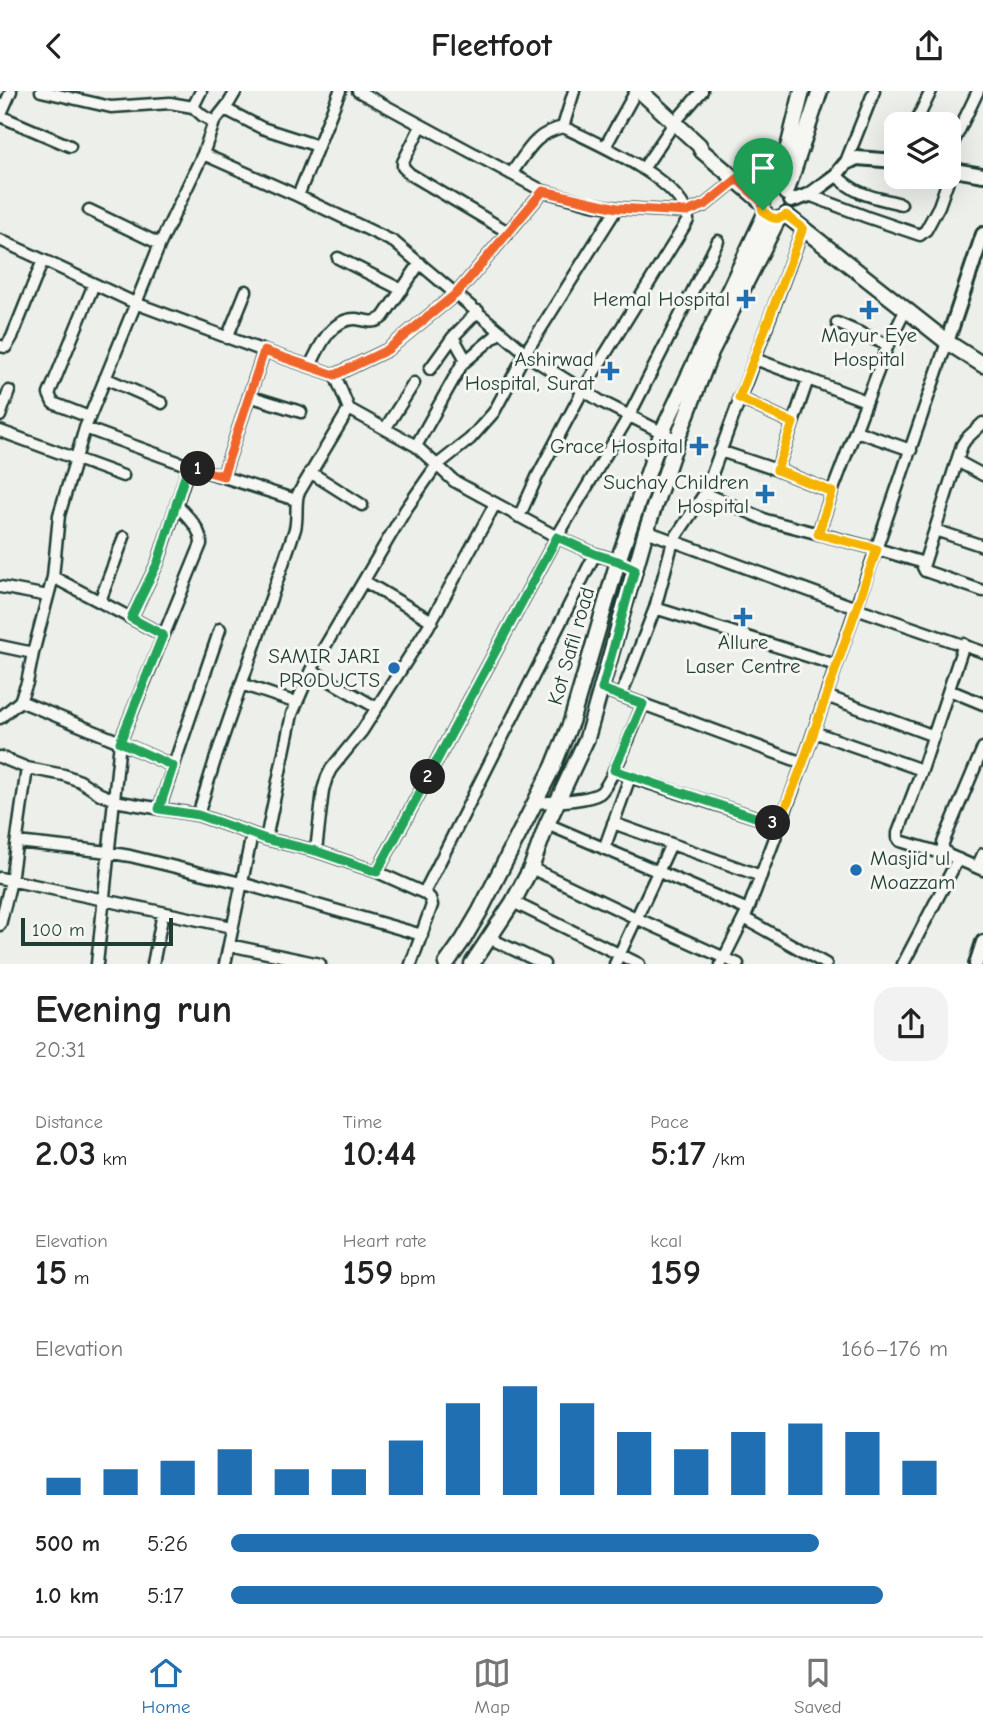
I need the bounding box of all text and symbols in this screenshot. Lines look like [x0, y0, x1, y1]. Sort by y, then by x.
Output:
icon: back [35, 27, 73, 65]
text: Fleetfoot [431, 27, 552, 64]
icon: share [910, 27, 948, 65]
map controls [884, 112, 961, 189]
button: layers [884, 112, 961, 189]
pin [733, 138, 793, 210]
icon: arrive [744, 149, 782, 187]
place label: Hemal Hospital [593, 287, 730, 311]
marker: Hemal Hospital [736, 289, 756, 309]
marker: Mayur Eye Hospital [859, 300, 879, 320]
place label: Mayur Eye Hospital [821, 323, 917, 371]
place label: Ashirwad Hospital, Surat [465, 347, 595, 395]
marker: Ashirwad Hospital, Surat [600, 361, 620, 381]
place label: Grace Hospital [550, 434, 683, 458]
marker: Grace Hospital [689, 436, 709, 456]
pin: 1 [180, 451, 216, 487]
text: 1 [194, 457, 201, 479]
place label: Suchay Children Hospital [603, 470, 749, 518]
marker: Suchay Children Hospital [755, 484, 775, 504]
street label: Kot Safil road [543, 584, 599, 708]
marker: Allure Laser Centre [733, 607, 753, 627]
place label: Allure Laser Centre [685, 630, 801, 678]
place label: SAMIR JARI PRODUCTS [268, 644, 380, 692]
marker: SAMIR JARI PRODUCTS [386, 660, 402, 676]
pin: 2 [410, 759, 446, 795]
text: 2 [423, 765, 432, 787]
pin: 3 [756, 805, 790, 841]
text: 3 [768, 811, 777, 833]
place label: Masjid ul Moazzam [870, 846, 956, 894]
marker: Masjid ul Moazzam [848, 862, 864, 878]
scale bar [21, 915, 173, 947]
text: 100 m [32, 919, 85, 941]
button: share [874, 987, 948, 1061]
text: Evening run [35, 988, 232, 1032]
text: 20:31 [35, 1036, 86, 1063]
text: Distance [35, 1111, 103, 1133]
text: Time [343, 1111, 382, 1133]
text: Pace [650, 1111, 689, 1133]
text: 2.03 [35, 1133, 96, 1174]
text: 10:44 [343, 1133, 417, 1174]
text: 5:17 [650, 1133, 706, 1174]
text: km [96, 1148, 127, 1170]
text: /km [706, 1148, 745, 1170]
text: Elevation [35, 1230, 108, 1252]
text: Heart rate [343, 1230, 426, 1252]
text: kcal [650, 1230, 682, 1252]
text: 15 [35, 1252, 67, 1293]
text: 159 [343, 1252, 393, 1293]
text: 159 [650, 1252, 701, 1293]
text: m [67, 1267, 89, 1289]
text: bpm [393, 1267, 436, 1289]
text: Elevation [35, 1335, 123, 1362]
text: 166–176 m [841, 1335, 948, 1362]
text: 500 m [35, 1530, 100, 1557]
text: 5:26 [147, 1530, 188, 1557]
text: 1.0 km [35, 1582, 99, 1609]
text: 5:17 [147, 1582, 184, 1609]
tab: Home [141, 1654, 190, 1718]
tab: Map [473, 1654, 511, 1718]
tab: Saved [794, 1654, 842, 1718]

